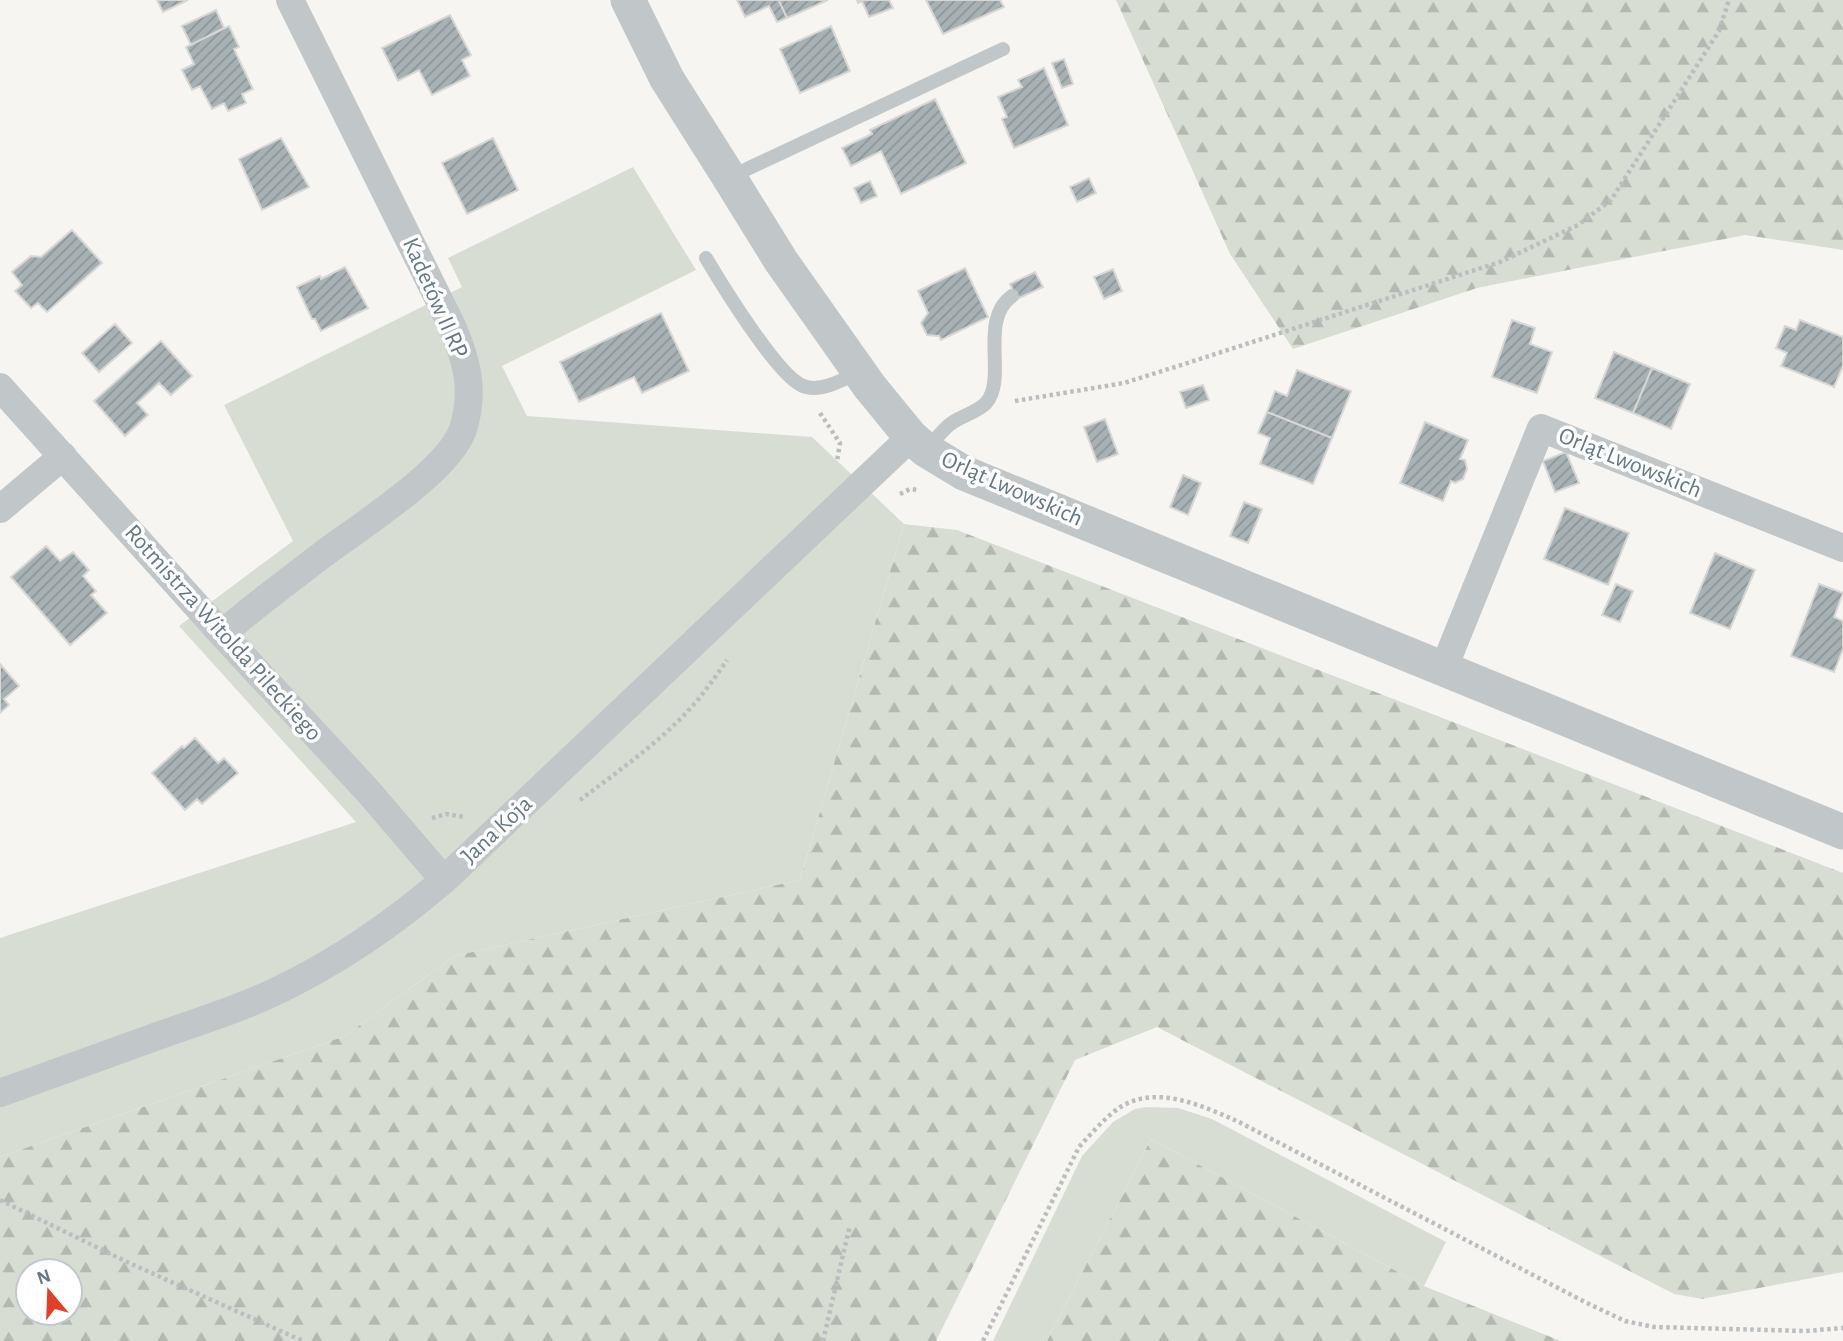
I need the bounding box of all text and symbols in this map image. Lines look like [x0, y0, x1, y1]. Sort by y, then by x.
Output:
street label: Kadetów II RP [398, 234, 472, 362]
street label: Orląt Lwowskich [1555, 423, 1705, 503]
street label: Orląt Lwowskich [938, 447, 1086, 531]
street label: Rotmistrza Witolda Pileckiego [120, 520, 326, 746]
street label: Jana Koja [457, 792, 537, 868]
north arrow [14, 1257, 84, 1327]
text: N [35, 1266, 53, 1288]

